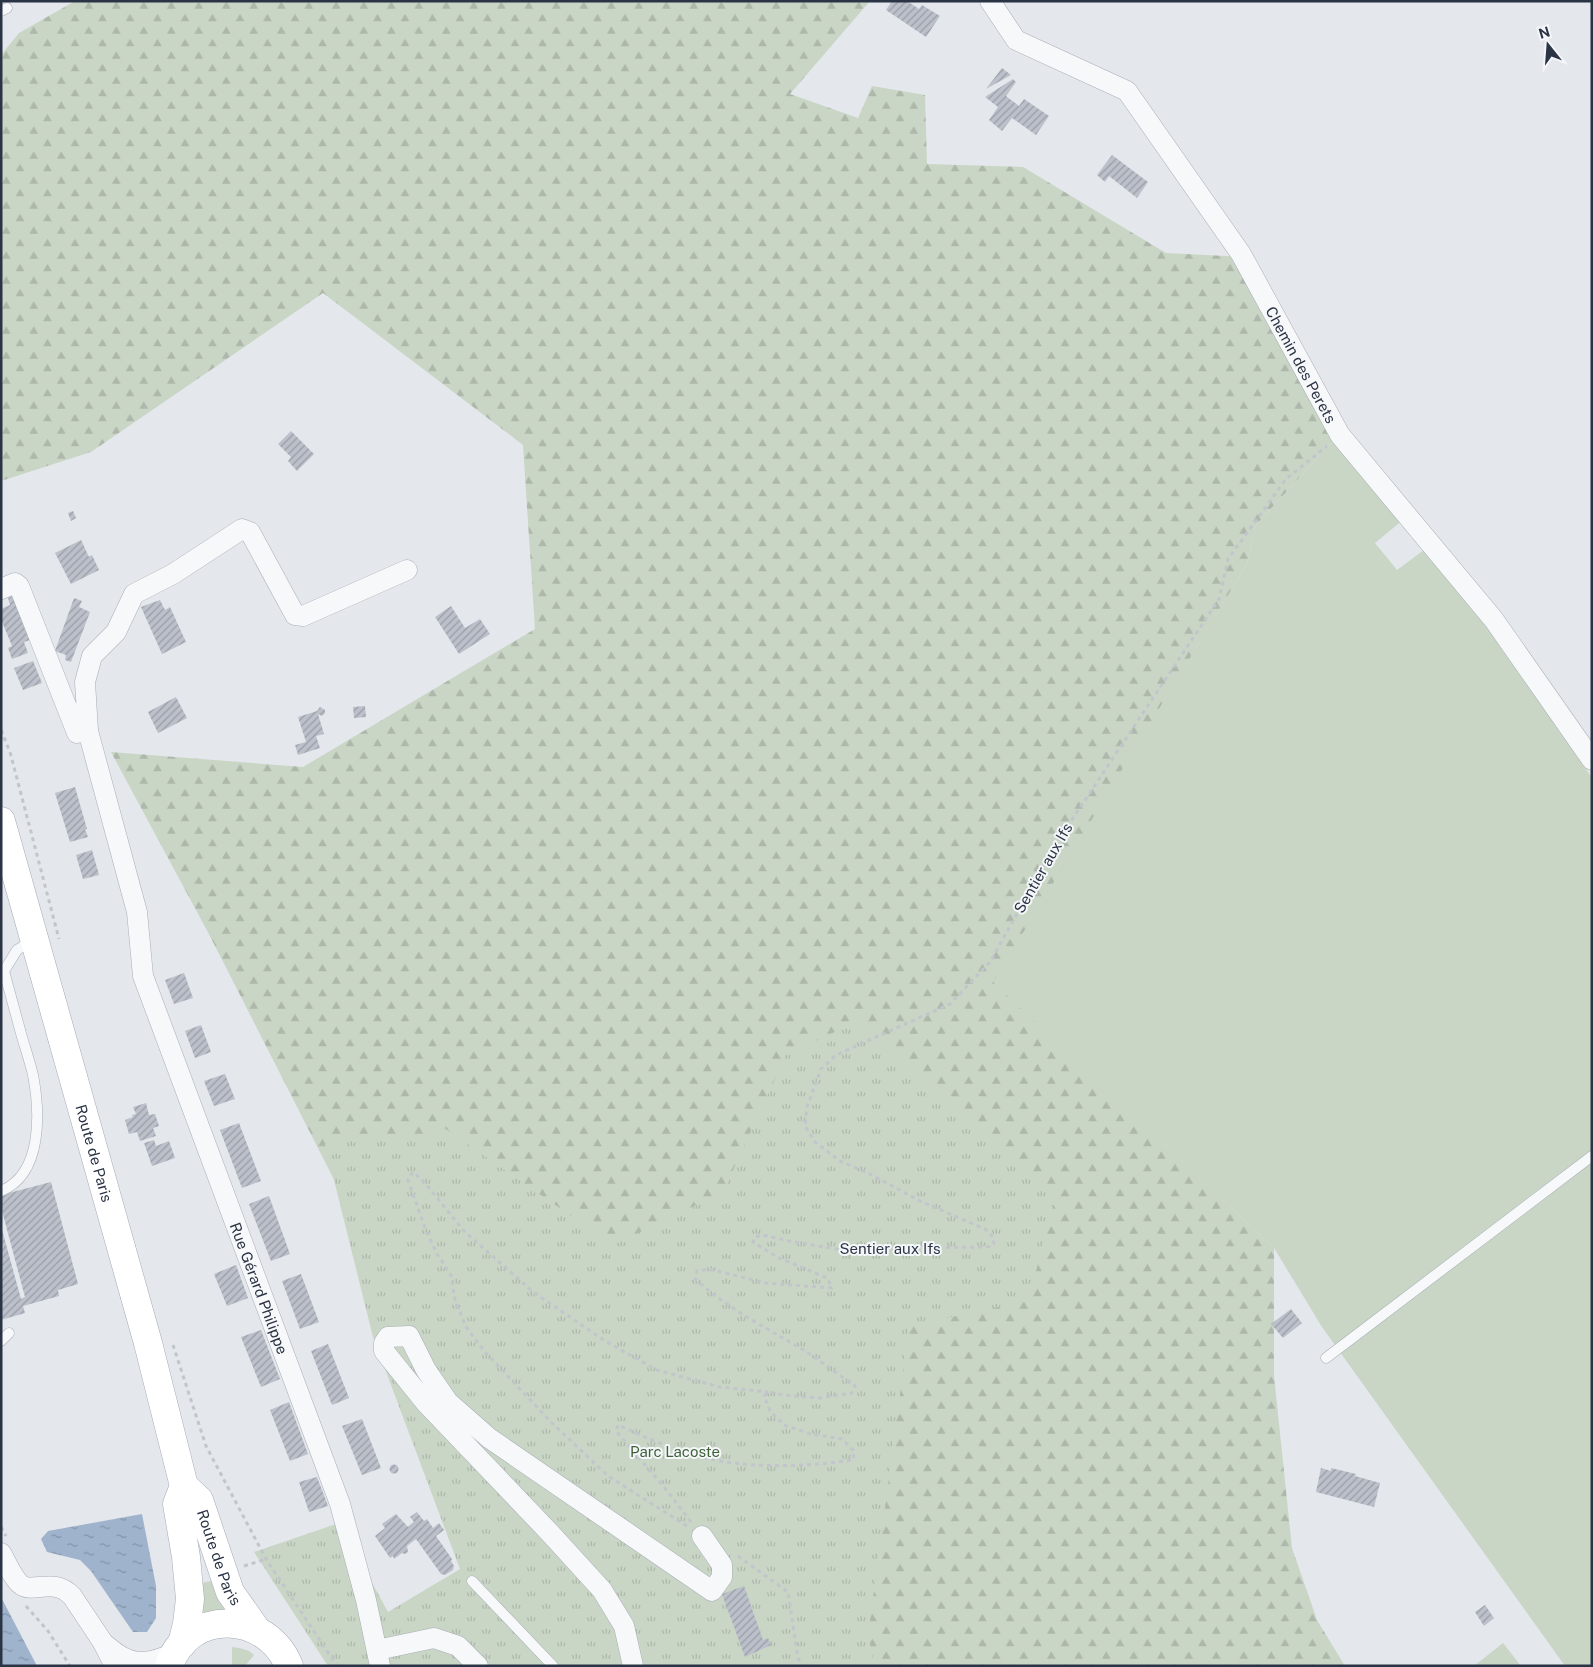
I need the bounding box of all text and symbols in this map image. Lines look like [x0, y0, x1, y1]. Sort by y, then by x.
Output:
north arrow [1523, 20, 1573, 70]
text: N [1537, 23, 1552, 42]
street label: Chemin des Perets [1263, 303, 1340, 426]
street label: Sentier aux Ifs [1010, 820, 1076, 916]
street label: Route de Paris [73, 1102, 116, 1204]
street label: Rue Gérard Philippe [227, 1220, 292, 1356]
street label: Sentier aux Ifs [839, 1240, 941, 1257]
park label: Parc Lacoste [630, 1443, 720, 1460]
street label: Route de Paris [194, 1507, 245, 1608]

